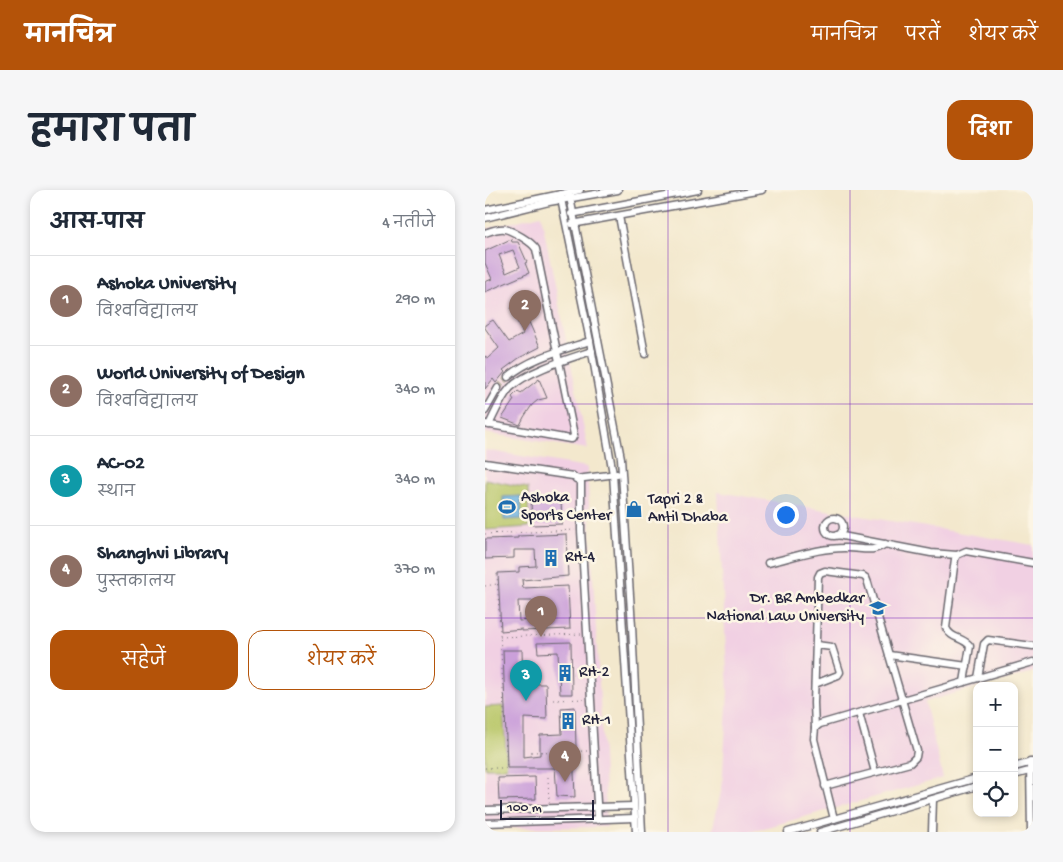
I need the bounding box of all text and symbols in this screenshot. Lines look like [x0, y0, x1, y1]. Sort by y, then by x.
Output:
text: मानचित्र [25, 23, 114, 52]
text: मानचित्र [811, 26, 877, 47]
text: परतें [905, 26, 940, 47]
text: शेयर करें [968, 26, 1038, 47]
button: दिशा [947, 100, 1033, 160]
text: हमारा पता [30, 113, 194, 154]
text: आस-पास [50, 212, 144, 237]
text: 4 नतीजे [382, 215, 435, 234]
text: Ashoka University [97, 273, 236, 296]
pin: 2 [509, 290, 541, 331]
text: 1 [63, 291, 69, 310]
text: 290 m [395, 291, 435, 310]
text: विश्वविद्यालय [97, 304, 197, 323]
text: World University of Design [97, 363, 305, 386]
text: 2 [62, 381, 70, 400]
text: 340 m [395, 381, 435, 400]
text: विश्वविद्यालय [97, 394, 197, 413]
text: AC-02 [97, 453, 145, 476]
text: 3 [62, 471, 70, 490]
text: 340 m [395, 471, 435, 490]
text: स्थान [97, 484, 135, 503]
place label: Ashoka Sports Center [521, 489, 613, 526]
place label: Tapri 2 & Antil Dhaba [647, 491, 729, 528]
sports icon: Ashoka Sports Center [497, 497, 517, 517]
shop icon: Tapri 2 & Antil Dhaba [624, 499, 644, 519]
your location [773, 502, 799, 528]
text: Shanghvi Library [97, 543, 228, 566]
building icon: RH-4 [541, 548, 561, 568]
place label: RH-4 [565, 549, 596, 568]
text: 4 [62, 561, 70, 580]
text: 370 m [394, 561, 435, 580]
text: पुस्तकालय [97, 574, 175, 593]
place label: Dr. BR Ambedkar National Law University [707, 590, 865, 627]
pin: 1 [525, 596, 557, 637]
school or university icon: Dr. BR Ambedkar National Law University [868, 598, 888, 618]
button: सहेजें [50, 630, 238, 690]
button: शेयर करें [248, 630, 435, 690]
pin: 3 [510, 660, 542, 701]
building icon: RH-2 [555, 663, 575, 683]
place label: RH-2 [579, 664, 610, 683]
map controls [973, 682, 1018, 817]
button: + [973, 682, 1018, 727]
building icon: RH-1 [558, 711, 578, 731]
place label: RH-1 [582, 712, 611, 731]
button: − [973, 727, 1018, 772]
pin: 4 [549, 741, 581, 782]
button: locate [973, 772, 1018, 817]
scale bar [500, 797, 594, 820]
text: 100 m [507, 800, 542, 817]

